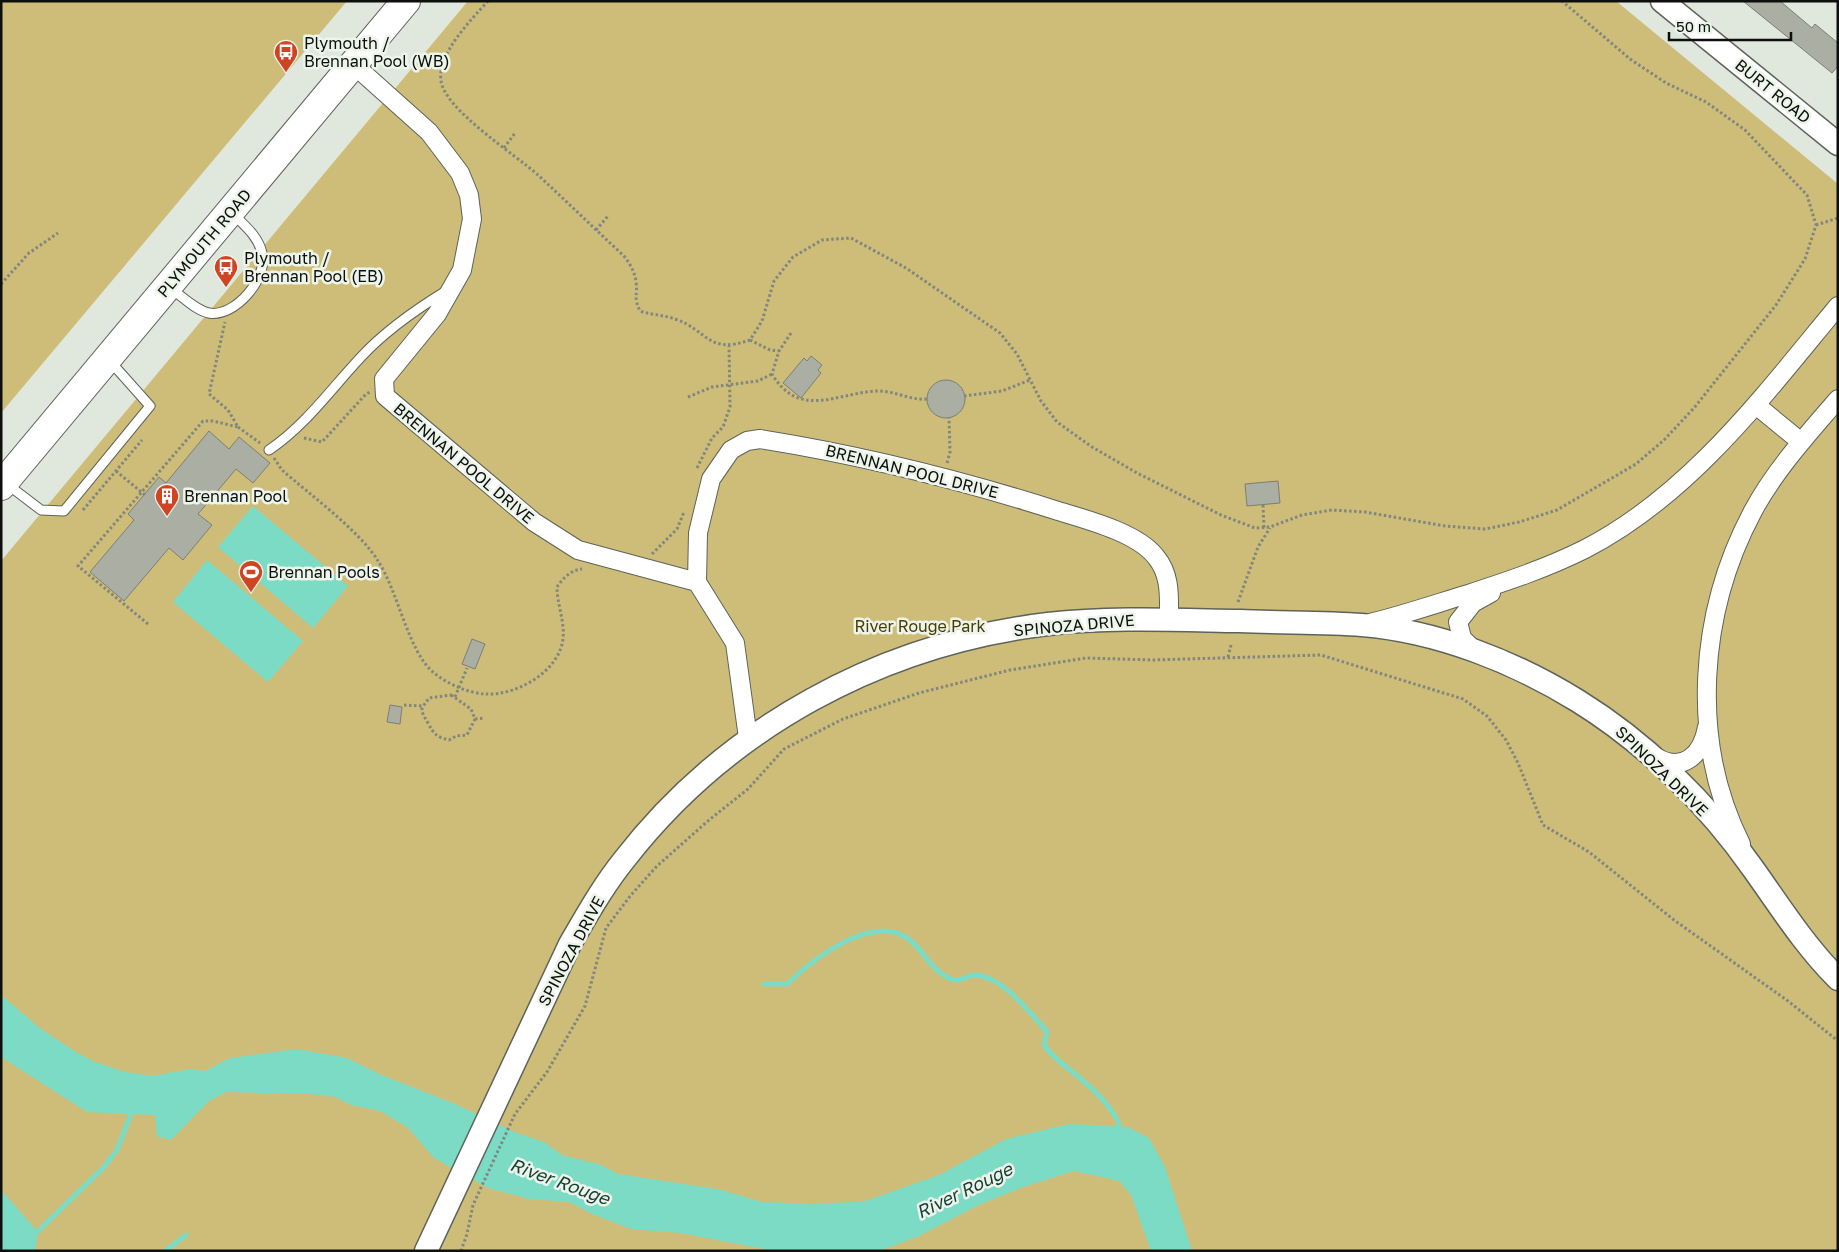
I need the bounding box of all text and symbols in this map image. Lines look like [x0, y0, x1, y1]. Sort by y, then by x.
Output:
scale bar [1669, 10, 1792, 42]
text: 50 m [1676, 17, 1711, 35]
place label: Plymouth / Brennan Pool (WB) [304, 33, 450, 71]
bus stop icon: Plymouth / Brennan Pool (WB) [273, 39, 299, 73]
street label: BURT ROAD [1731, 54, 1815, 128]
street label: PLYMOUTH ROAD [153, 185, 255, 301]
place label: Plymouth / Brennan Pool (EB) [244, 248, 384, 286]
bus stop icon: Plymouth / Brennan Pool (EB) [213, 254, 239, 288]
street label: BRENNAN POOL DRIVE [390, 398, 538, 528]
street label: BRENNAN POOL DRIVE [823, 440, 1001, 502]
building icon: Brennan Pool [154, 483, 180, 517]
place label: Brennan Pool [184, 486, 287, 506]
sports icon: Brennan Pools [238, 559, 264, 593]
place label: Brennan Pools [268, 562, 380, 582]
street label: SPINOZA DRIVE [1013, 610, 1135, 640]
park label: River Rouge Park [854, 616, 986, 636]
street label: SPINOZA DRIVE [1611, 722, 1713, 820]
street label: SPINOZA DRIVE [534, 893, 608, 1009]
water label: River Rouge [507, 1153, 614, 1210]
water label: River Rouge [912, 1157, 1017, 1223]

